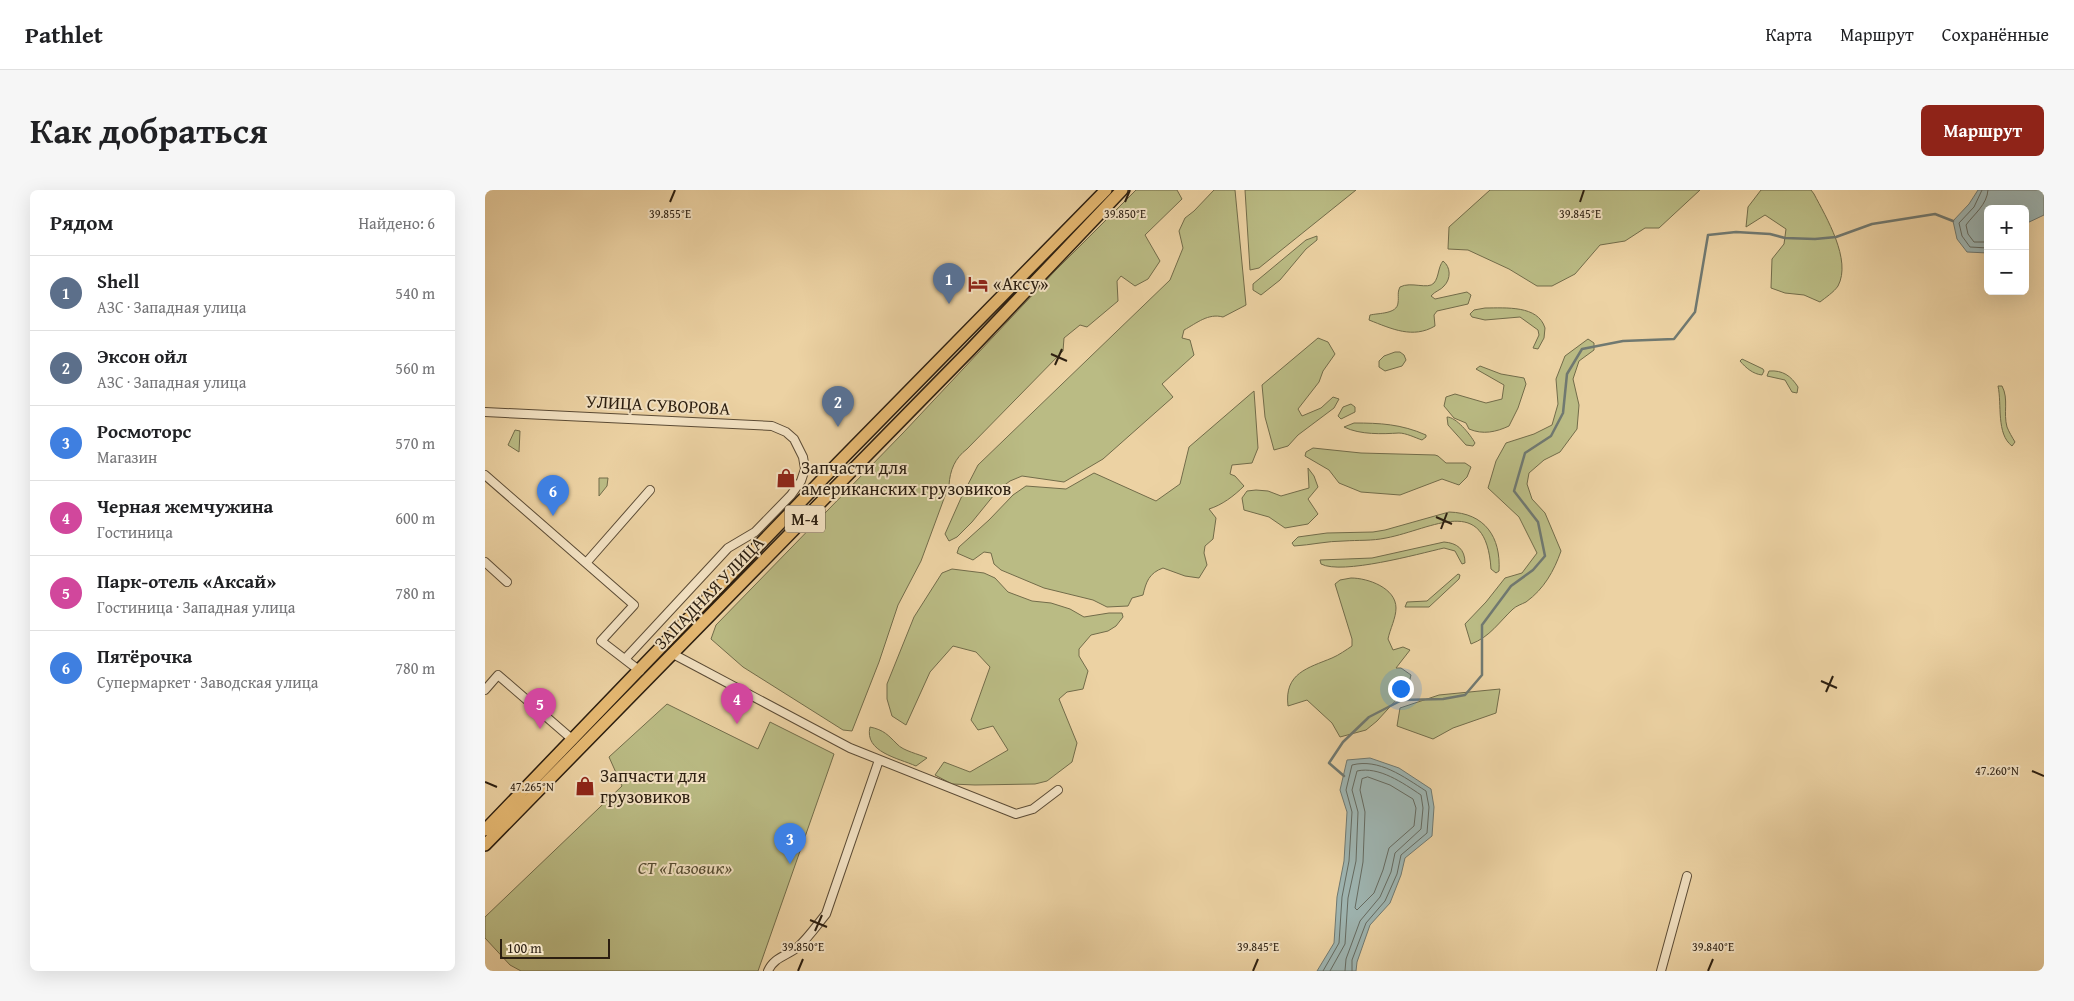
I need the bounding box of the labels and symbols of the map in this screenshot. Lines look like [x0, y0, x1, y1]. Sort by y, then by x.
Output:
text: 39.855°E [649, 205, 691, 222]
text: 39.850°E [1104, 205, 1146, 222]
text: 39.845°E [1559, 205, 1601, 222]
pin: 1 [933, 263, 965, 304]
place label: «Аксу» [993, 270, 1048, 297]
hotel icon: «Аксу» [967, 273, 989, 295]
pin: 2 [822, 386, 854, 427]
street label: УЛИЦА СУВОРОВА [585, 387, 731, 422]
place label: Запчасти для американских грузовиков [801, 454, 1012, 502]
shop icon: Запчасти для американских грузовиков [775, 467, 797, 489]
pin: 6 [537, 475, 569, 516]
road number: М-4 [785, 506, 825, 532]
street label: ЗАПАДНАЯ УЛИЦА [647, 530, 770, 656]
your location [1388, 676, 1414, 702]
pin: 4 [721, 683, 753, 724]
pin: 5 [524, 688, 556, 729]
place label: Запчасти для грузовиков [600, 762, 706, 810]
text: 47.260°N [1975, 762, 2019, 779]
shop icon: Запчасти для грузовиков [574, 775, 596, 797]
text: 47.265°N [510, 778, 554, 795]
pin: 3 [774, 823, 806, 864]
park label: СТ «Газовик» [638, 854, 732, 881]
scale bar [500, 936, 610, 959]
text: 39.850°E [782, 938, 824, 955]
text: 39.845°E [1237, 938, 1279, 955]
text: 39.840°E [1692, 938, 1734, 955]

